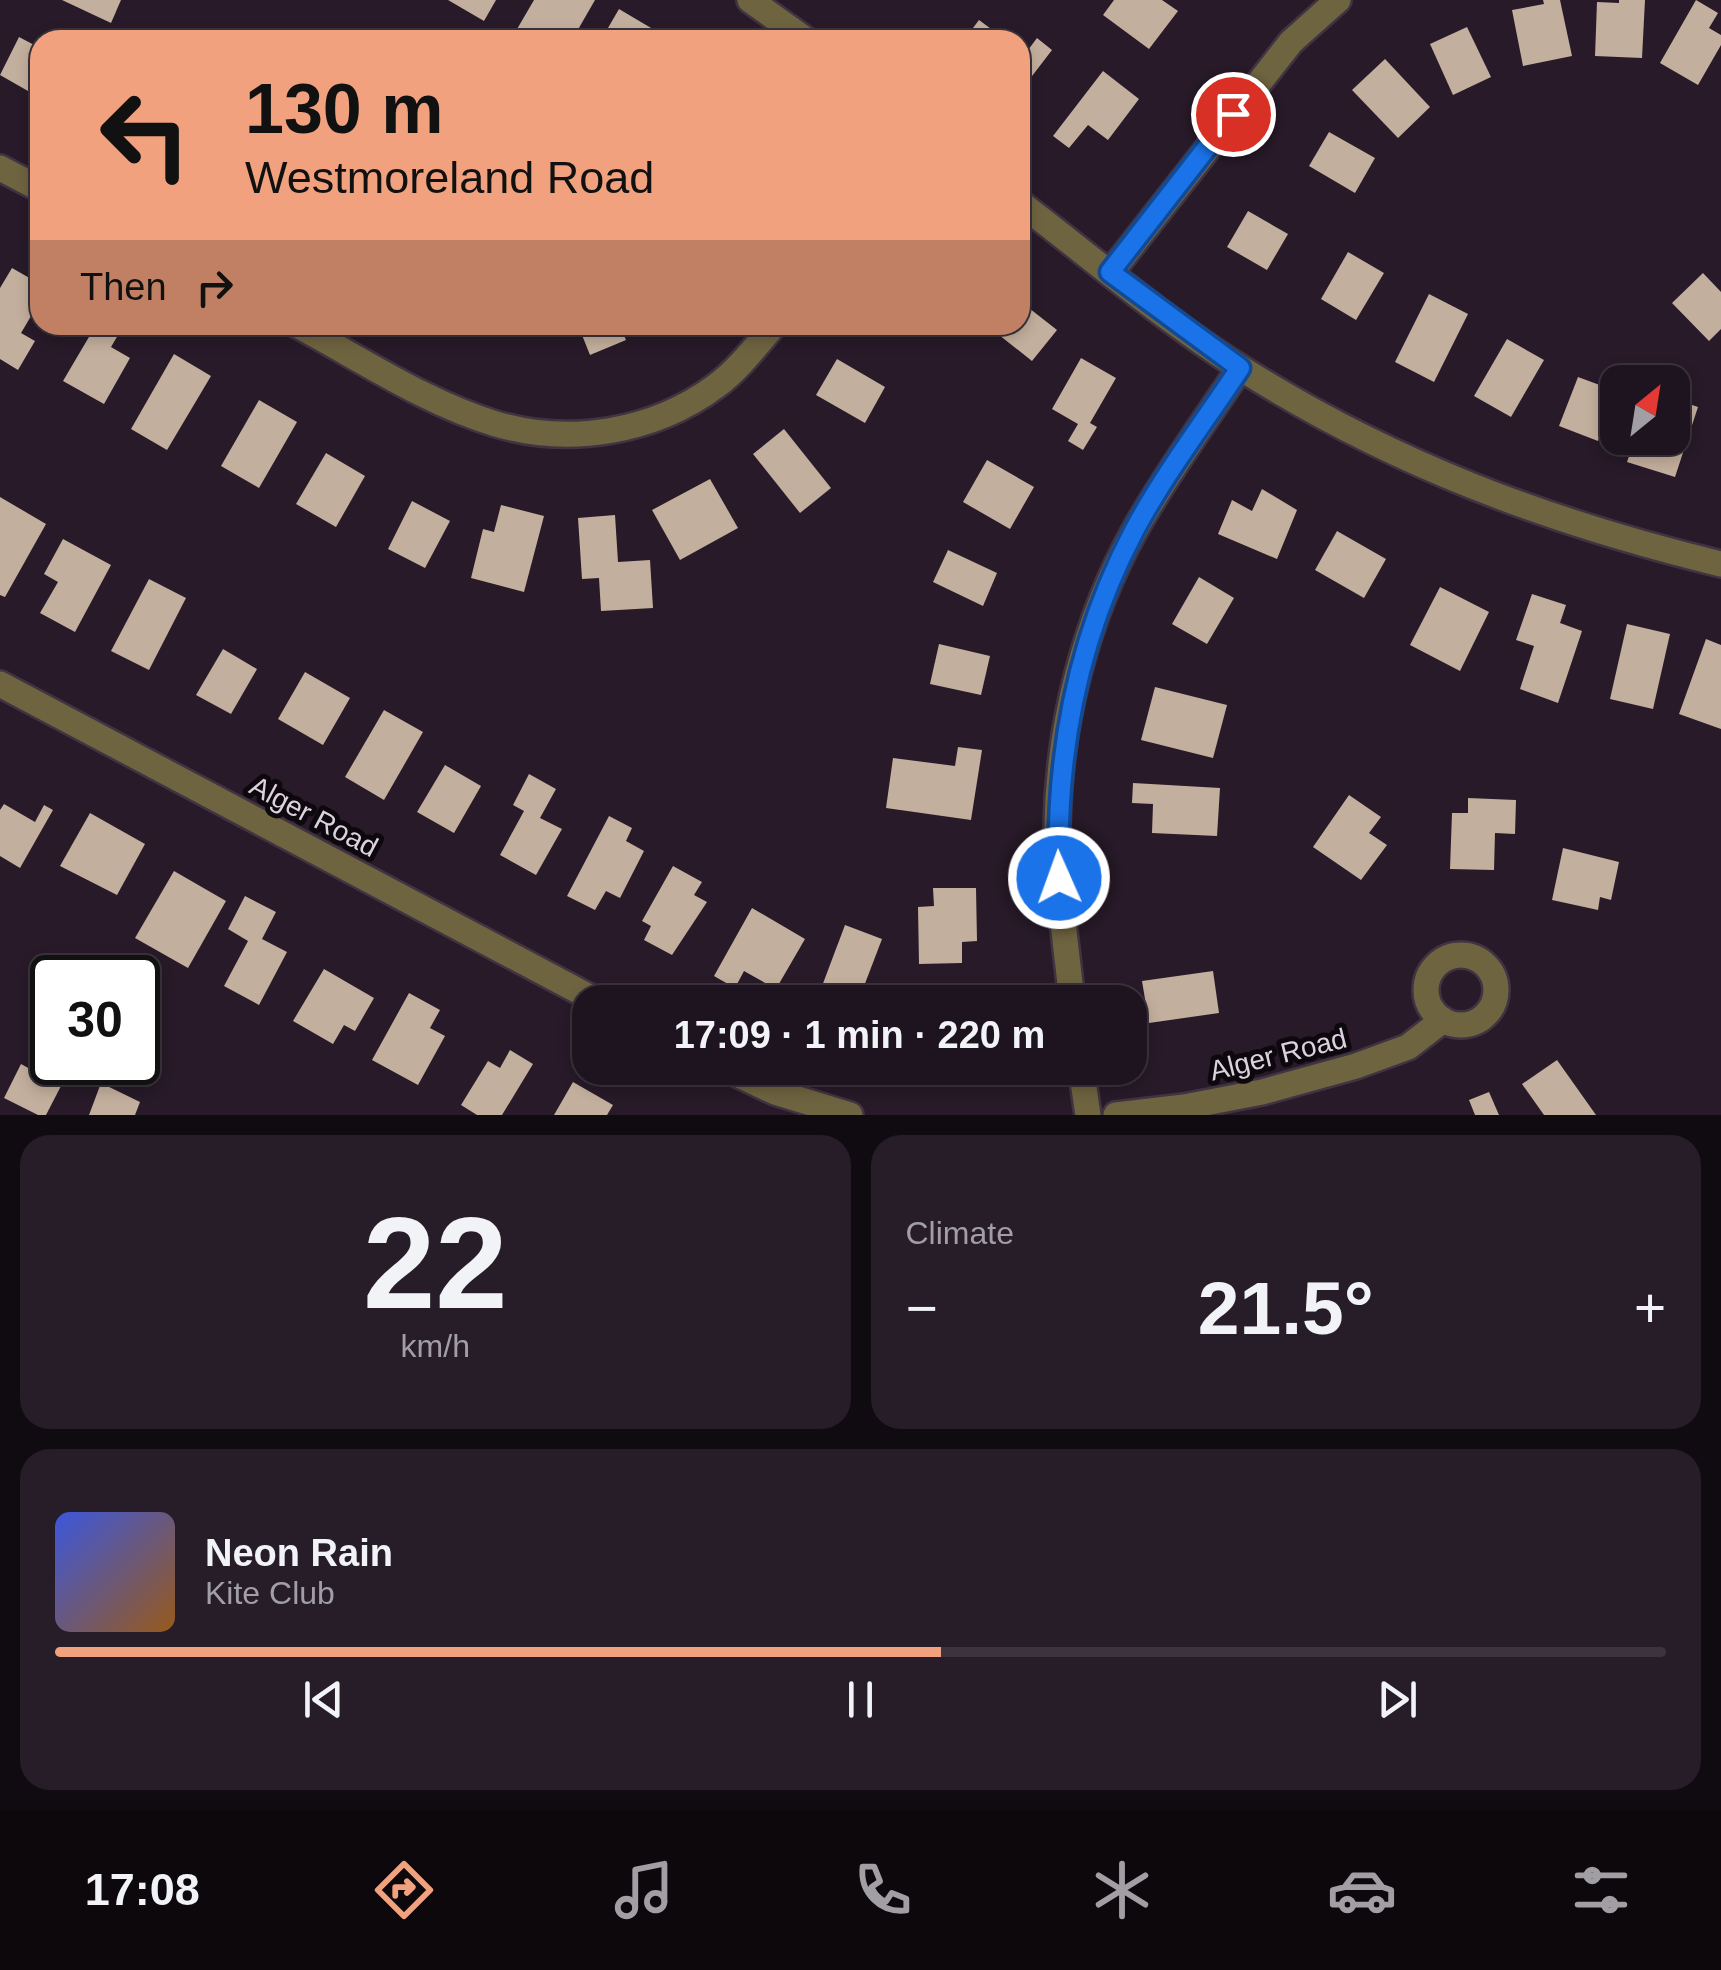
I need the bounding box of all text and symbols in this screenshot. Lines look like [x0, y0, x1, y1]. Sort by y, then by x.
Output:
icon: left [80, 70, 210, 200]
text: 130 m [245, 70, 443, 148]
pin [1191, 72, 1276, 157]
icon: arrive [1206, 87, 1261, 142]
text: Westmoreland Road [245, 152, 654, 203]
icon: right [187, 260, 242, 315]
text: Then [80, 266, 167, 308]
north arrow [1600, 365, 1690, 455]
map controls [1600, 365, 1690, 455]
street label: Alger Road [245, 770, 383, 863]
position arrow [1007, 826, 1111, 930]
speed limit sign: 30 [30, 955, 160, 1085]
text: 17:09 · 1 min · 220 m [674, 1014, 1045, 1056]
street label: Alger Road [1206, 1022, 1350, 1086]
text: 22 [363, 1190, 508, 1336]
text: Climate [906, 1215, 1014, 1251]
text: 21.5° [1198, 1266, 1374, 1350]
text: − [906, 1277, 938, 1339]
text: + [1634, 1277, 1666, 1339]
text: km/h [401, 1328, 470, 1364]
text: Neon Rain [205, 1532, 393, 1574]
text: Kite Club [205, 1575, 335, 1611]
icon: previous [296, 1672, 351, 1727]
icon: pause [833, 1672, 888, 1727]
icon: next [1370, 1672, 1425, 1727]
icon: directions [369, 1855, 439, 1925]
icon: music [609, 1855, 679, 1925]
icon: phone [848, 1855, 918, 1925]
icon: climate [1087, 1855, 1157, 1925]
icon: car [1327, 1855, 1397, 1925]
icon: filters [1566, 1855, 1636, 1925]
text: 17:08 [85, 1864, 200, 1915]

